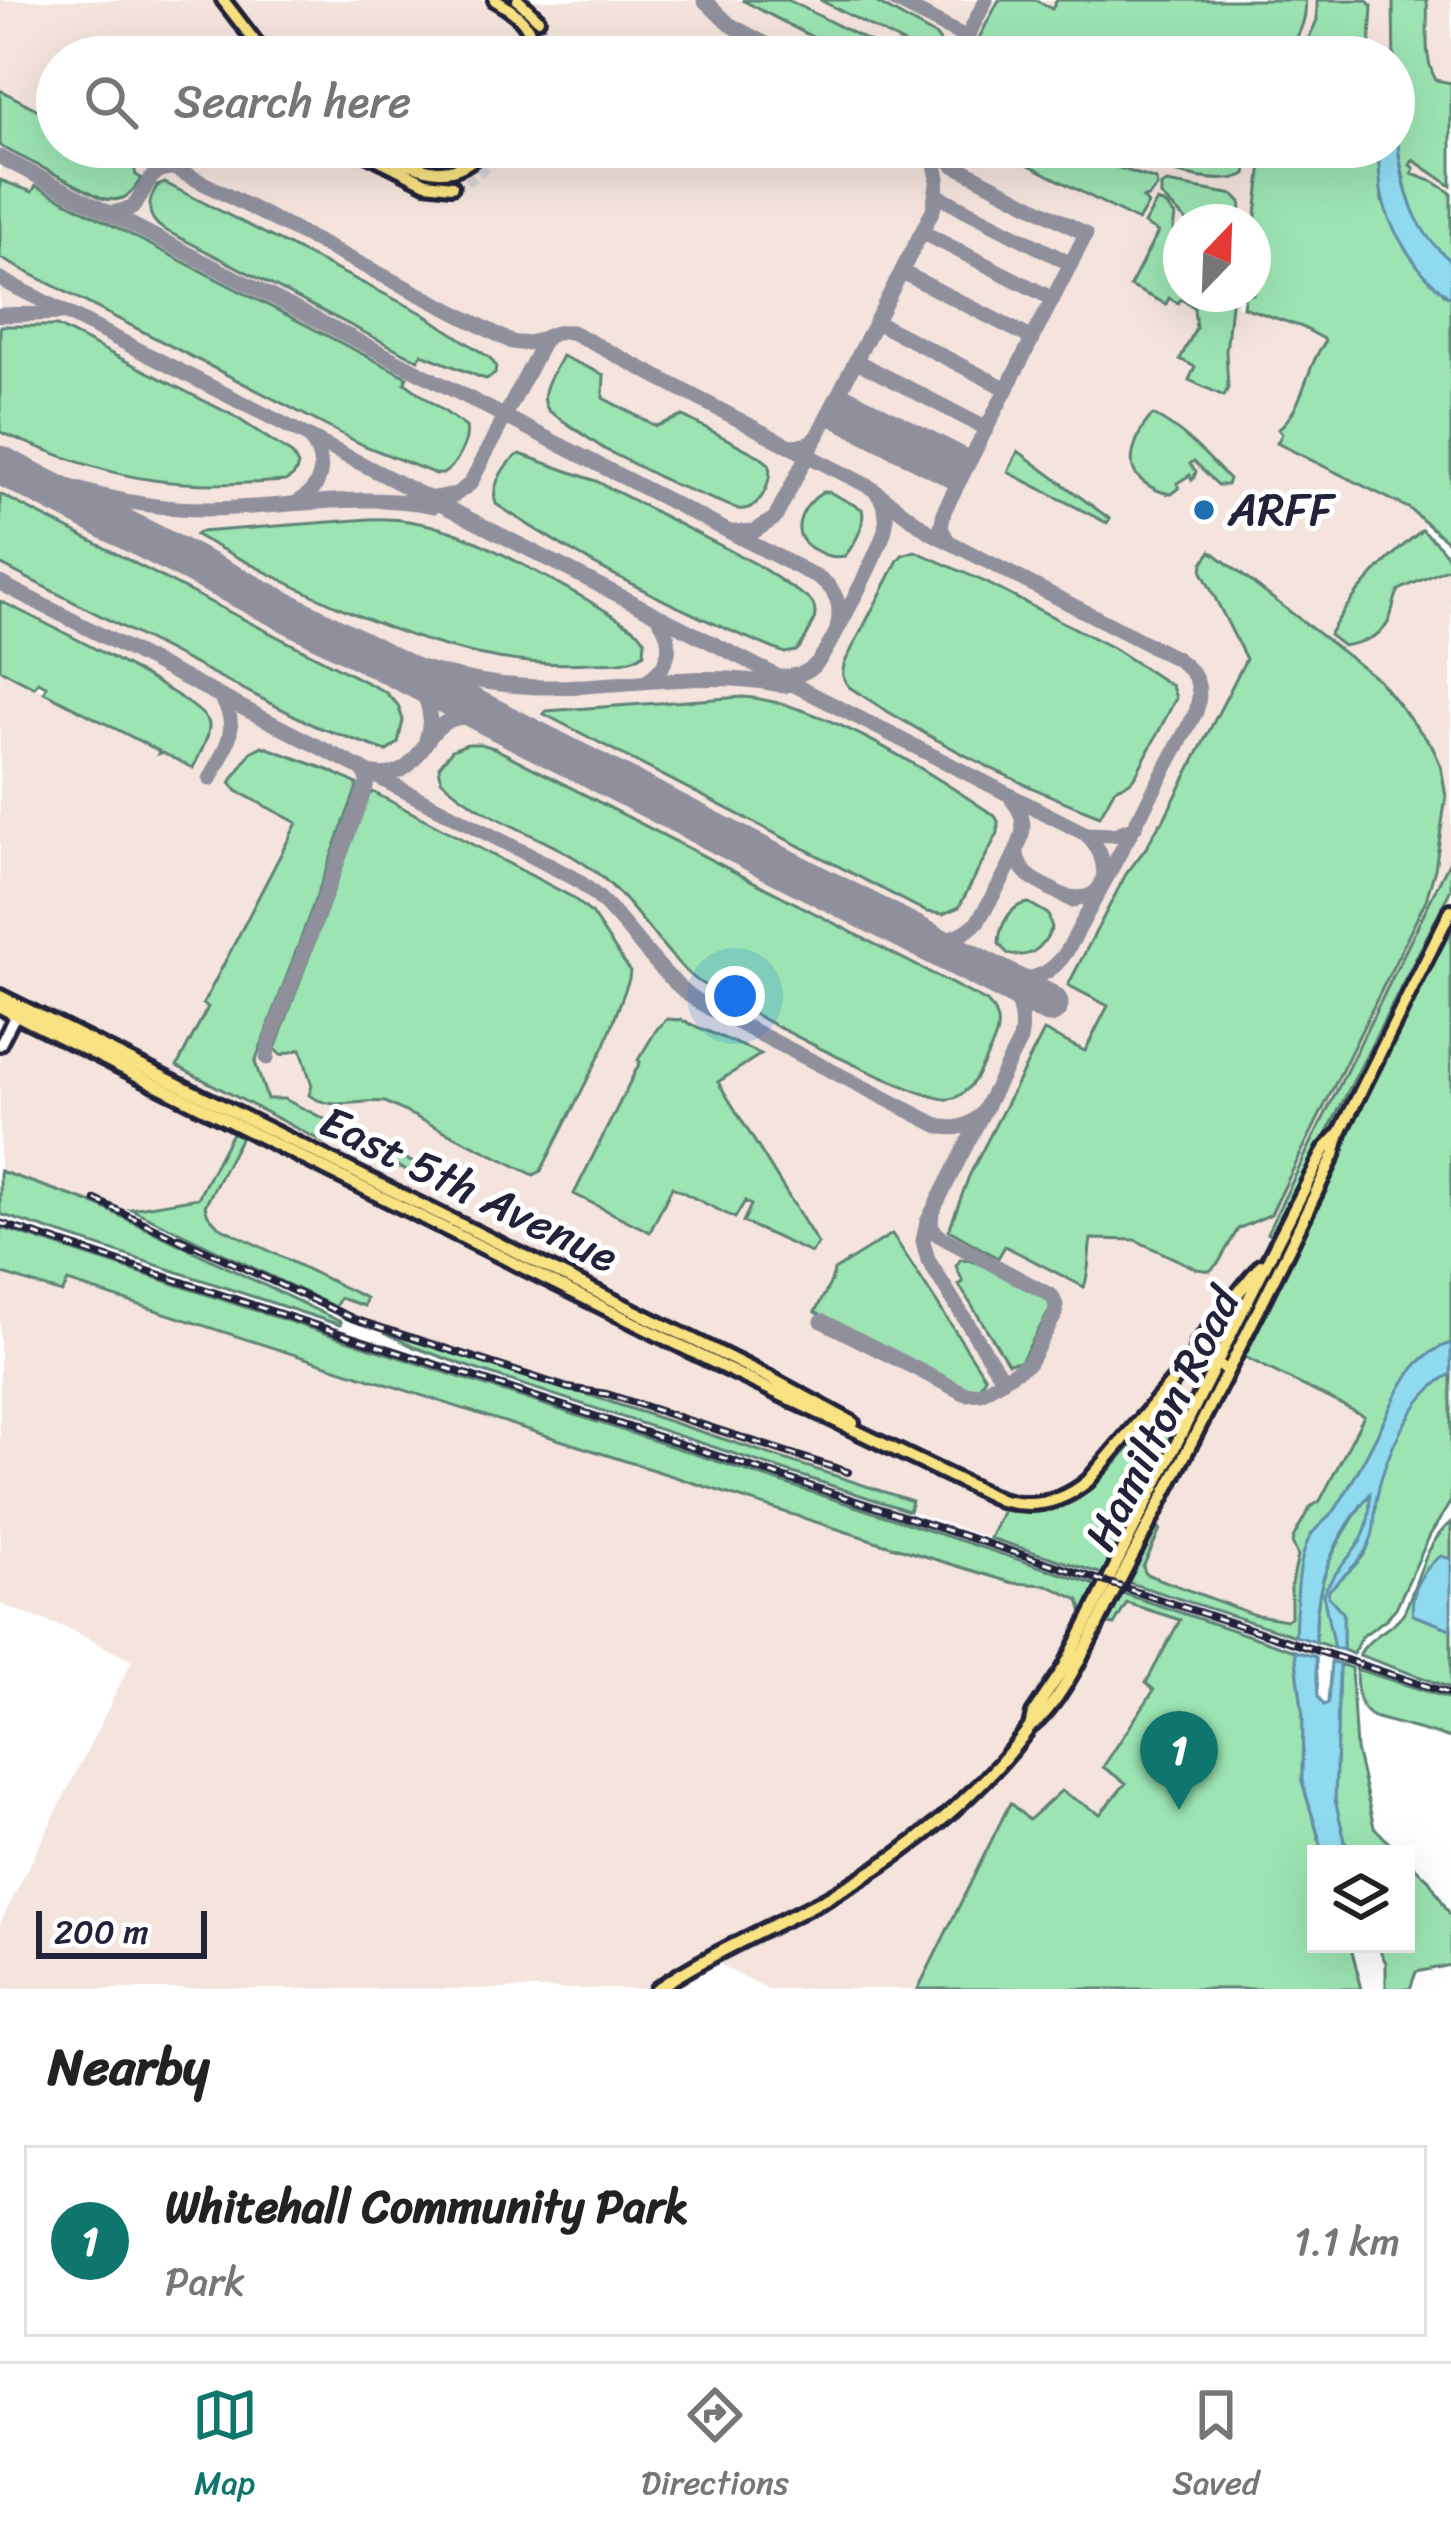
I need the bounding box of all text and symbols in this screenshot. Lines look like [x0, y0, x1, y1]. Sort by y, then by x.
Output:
search box [36, 36, 1415, 168]
text: Search here [174, 62, 411, 142]
icon: search [78, 69, 144, 135]
north arrow [1163, 204, 1271, 312]
place label: ARFF [1227, 470, 1336, 550]
marker: ARFF [1191, 497, 1217, 523]
your location [705, 966, 765, 1026]
street label: East 5th Avenue [306, 1082, 632, 1296]
street label: Hamilton Road [1061, 1270, 1264, 1565]
pin: 1 [1140, 1711, 1218, 1810]
map controls [1307, 1845, 1415, 1953]
button: layers [1307, 1845, 1415, 1953]
text: 200 m [54, 1903, 149, 1961]
scale bar [36, 1905, 207, 1958]
text: Nearby [48, 2022, 209, 2112]
text: Whitehall Community Park [165, 2167, 688, 2247]
text: 1 [82, 2207, 98, 2276]
text: 1.1 km [1294, 2207, 1400, 2276]
text: Park [165, 2247, 245, 2316]
tab: Map [192, 2382, 258, 2512]
tab: Directions [641, 2382, 789, 2512]
tab: Saved [1172, 2382, 1259, 2512]

